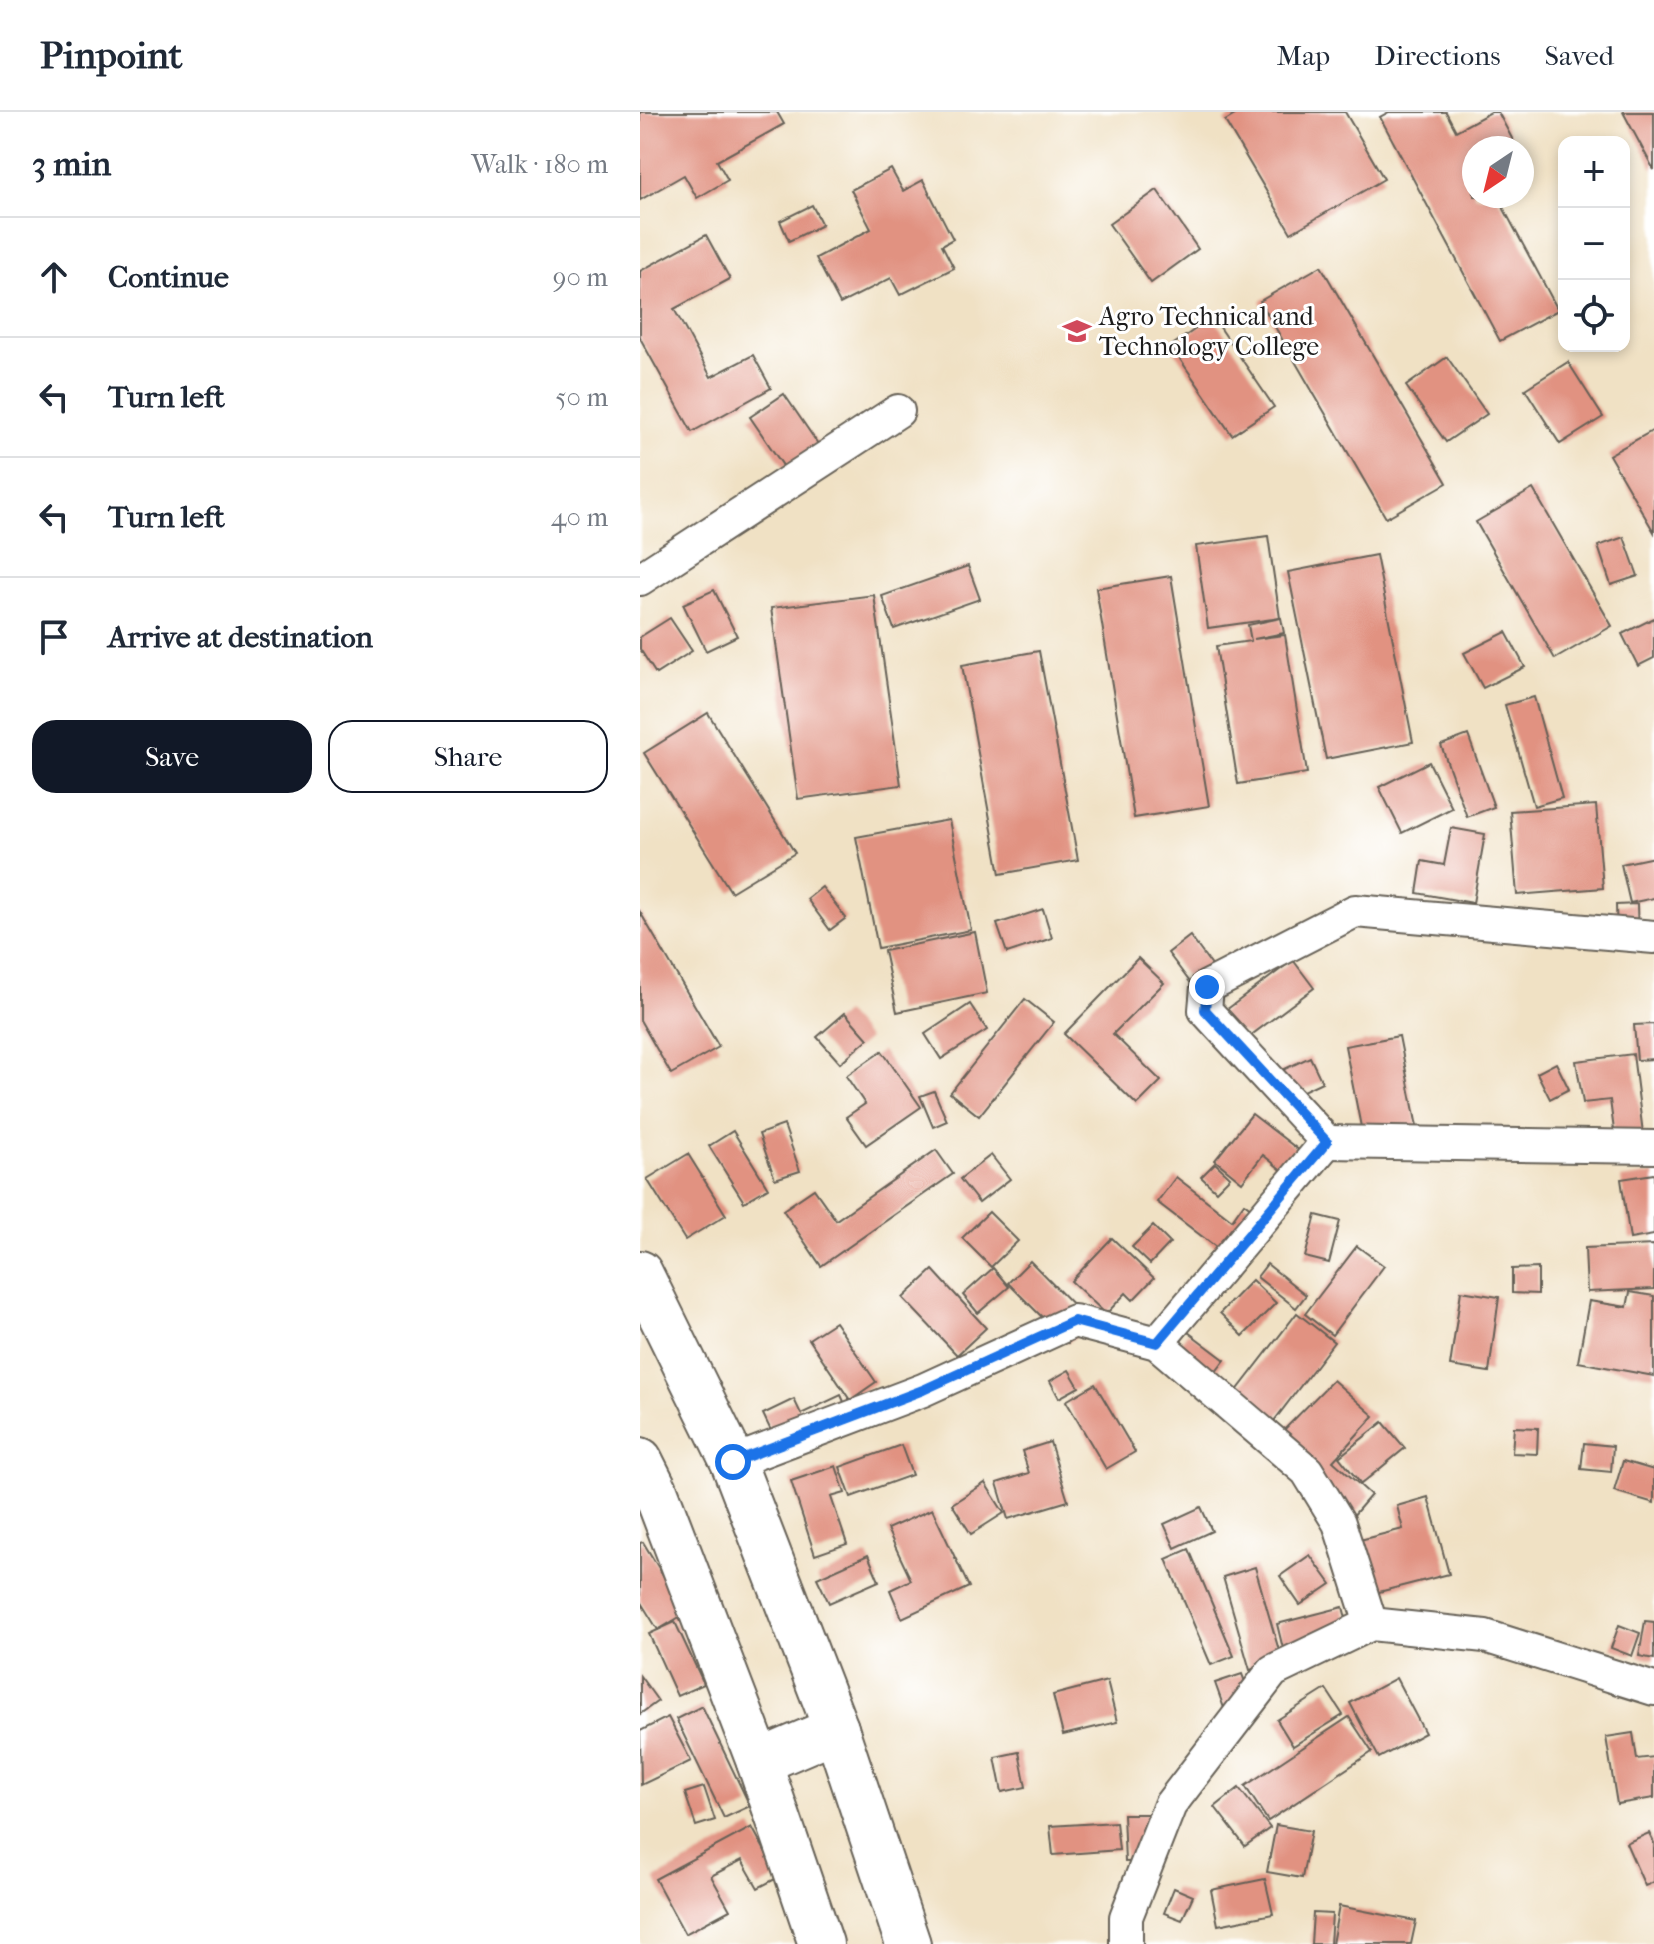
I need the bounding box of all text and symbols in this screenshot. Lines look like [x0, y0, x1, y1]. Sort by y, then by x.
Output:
text: Pinpoint [40, 33, 182, 78]
text: Map [1277, 39, 1330, 72]
text: Directions [1374, 39, 1501, 72]
text: Saved [1545, 39, 1614, 72]
north arrow [1462, 136, 1534, 208]
map controls [1558, 136, 1630, 352]
button: + [1558, 136, 1630, 208]
text: 3 min [32, 144, 111, 184]
text: Walk · 180 m [471, 149, 608, 180]
button: − [1558, 208, 1630, 280]
icon: ahead [32, 255, 76, 299]
text: Continue [108, 260, 229, 295]
text: 90 m [553, 262, 608, 293]
button: locate [1558, 280, 1630, 352]
place label: Agro Technical and Technology College [1098, 301, 1319, 362]
school or university icon: Agro Technical and Technology College [1062, 316, 1092, 346]
icon: left [32, 375, 76, 419]
text: Turn left [108, 380, 225, 415]
text: 50 m [555, 382, 608, 413]
icon: left [32, 495, 76, 539]
text: Turn left [108, 500, 225, 535]
text: 40 m [551, 502, 608, 533]
icon: arrive [32, 615, 76, 659]
text: Arrive at destination [108, 620, 373, 655]
button: Save [32, 720, 312, 793]
button: Share [328, 720, 608, 793]
route end [1189, 969, 1225, 1005]
route start [715, 1444, 751, 1480]

